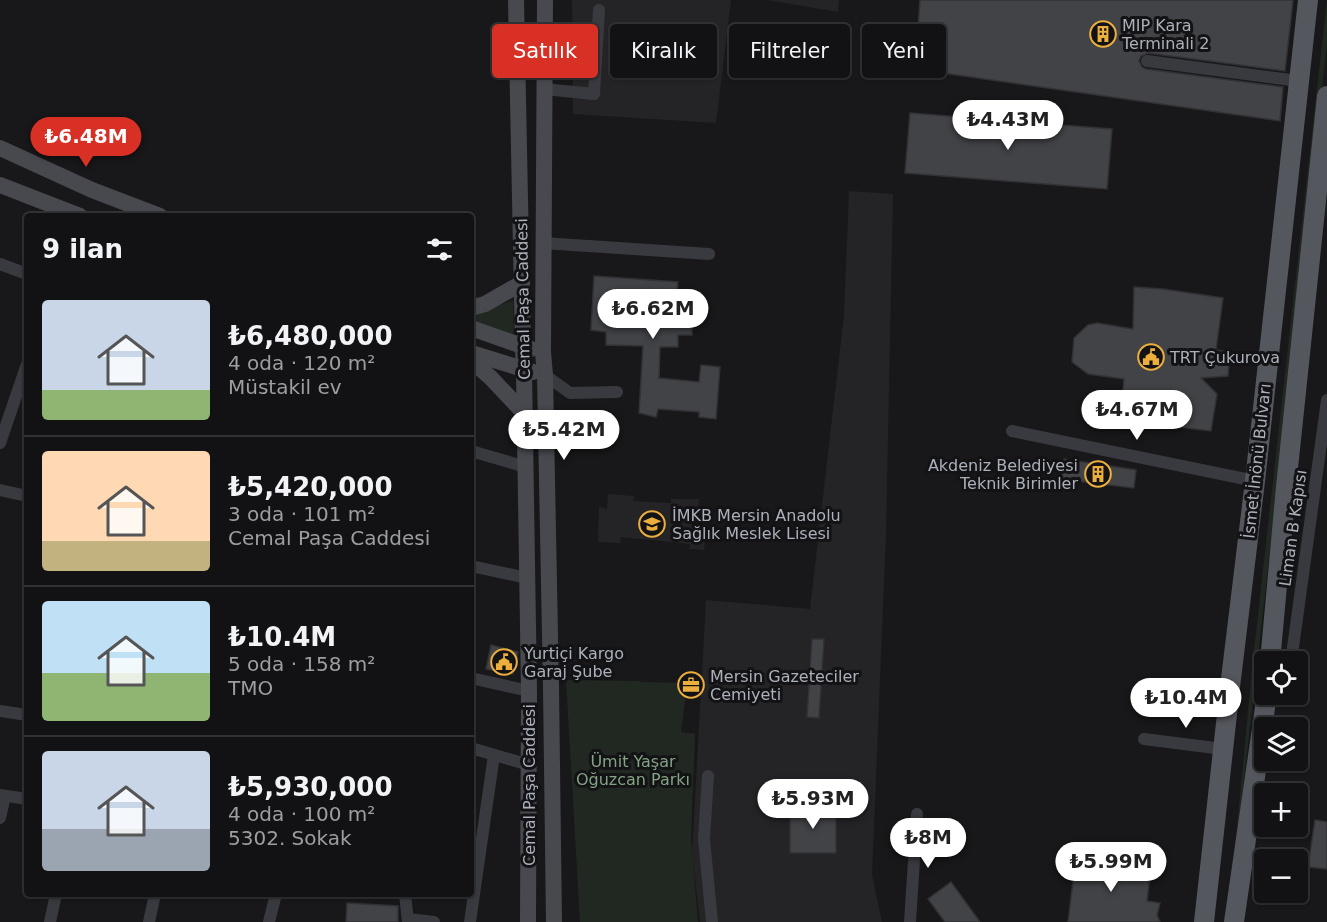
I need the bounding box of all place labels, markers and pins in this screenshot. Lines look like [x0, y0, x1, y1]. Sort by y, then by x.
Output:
place label: MIP Kara Terminali 2 [1121, 16, 1209, 53]
building icon: MIP Kara Terminali 2 [1088, 19, 1118, 49]
pin: ₺4.43M [959, 100, 1057, 151]
pin: ₺6.48M [37, 117, 135, 168]
pin: ₺6.62M [604, 289, 702, 340]
public building icon: TRT Çukurova [1136, 342, 1166, 372]
place label: TRT Çukurova [1169, 348, 1280, 367]
pin: ₺4.67M [1088, 390, 1186, 441]
pin: ₺5.42M [515, 410, 613, 461]
place label: Akdeniz Belediyesi Teknik Birimler [928, 456, 1078, 493]
building icon: Akdeniz Belediyesi Teknik Birimler [1083, 459, 1113, 489]
place label: İMKB Mersin Anadolu Sağlık Meslek Lisesi [672, 506, 841, 543]
school or university icon: İMKB Mersin Anadolu Sağlık Meslek Lisesi [637, 509, 667, 539]
place label: Yurtiçi Kargo Garaj Şube [523, 644, 624, 681]
public building icon: Yurtiçi Kargo Garaj Şube [489, 647, 519, 677]
place label: Mersin Gazeteciler Cemiyeti [710, 667, 859, 704]
office icon: Mersin Gazeteciler Cemiyeti [676, 670, 706, 700]
pin: ₺10.4M [1137, 678, 1235, 729]
pin: ₺5.93M [764, 779, 862, 830]
pin: ₺8M [899, 818, 957, 869]
pin: ₺5.99M [1062, 842, 1160, 893]

